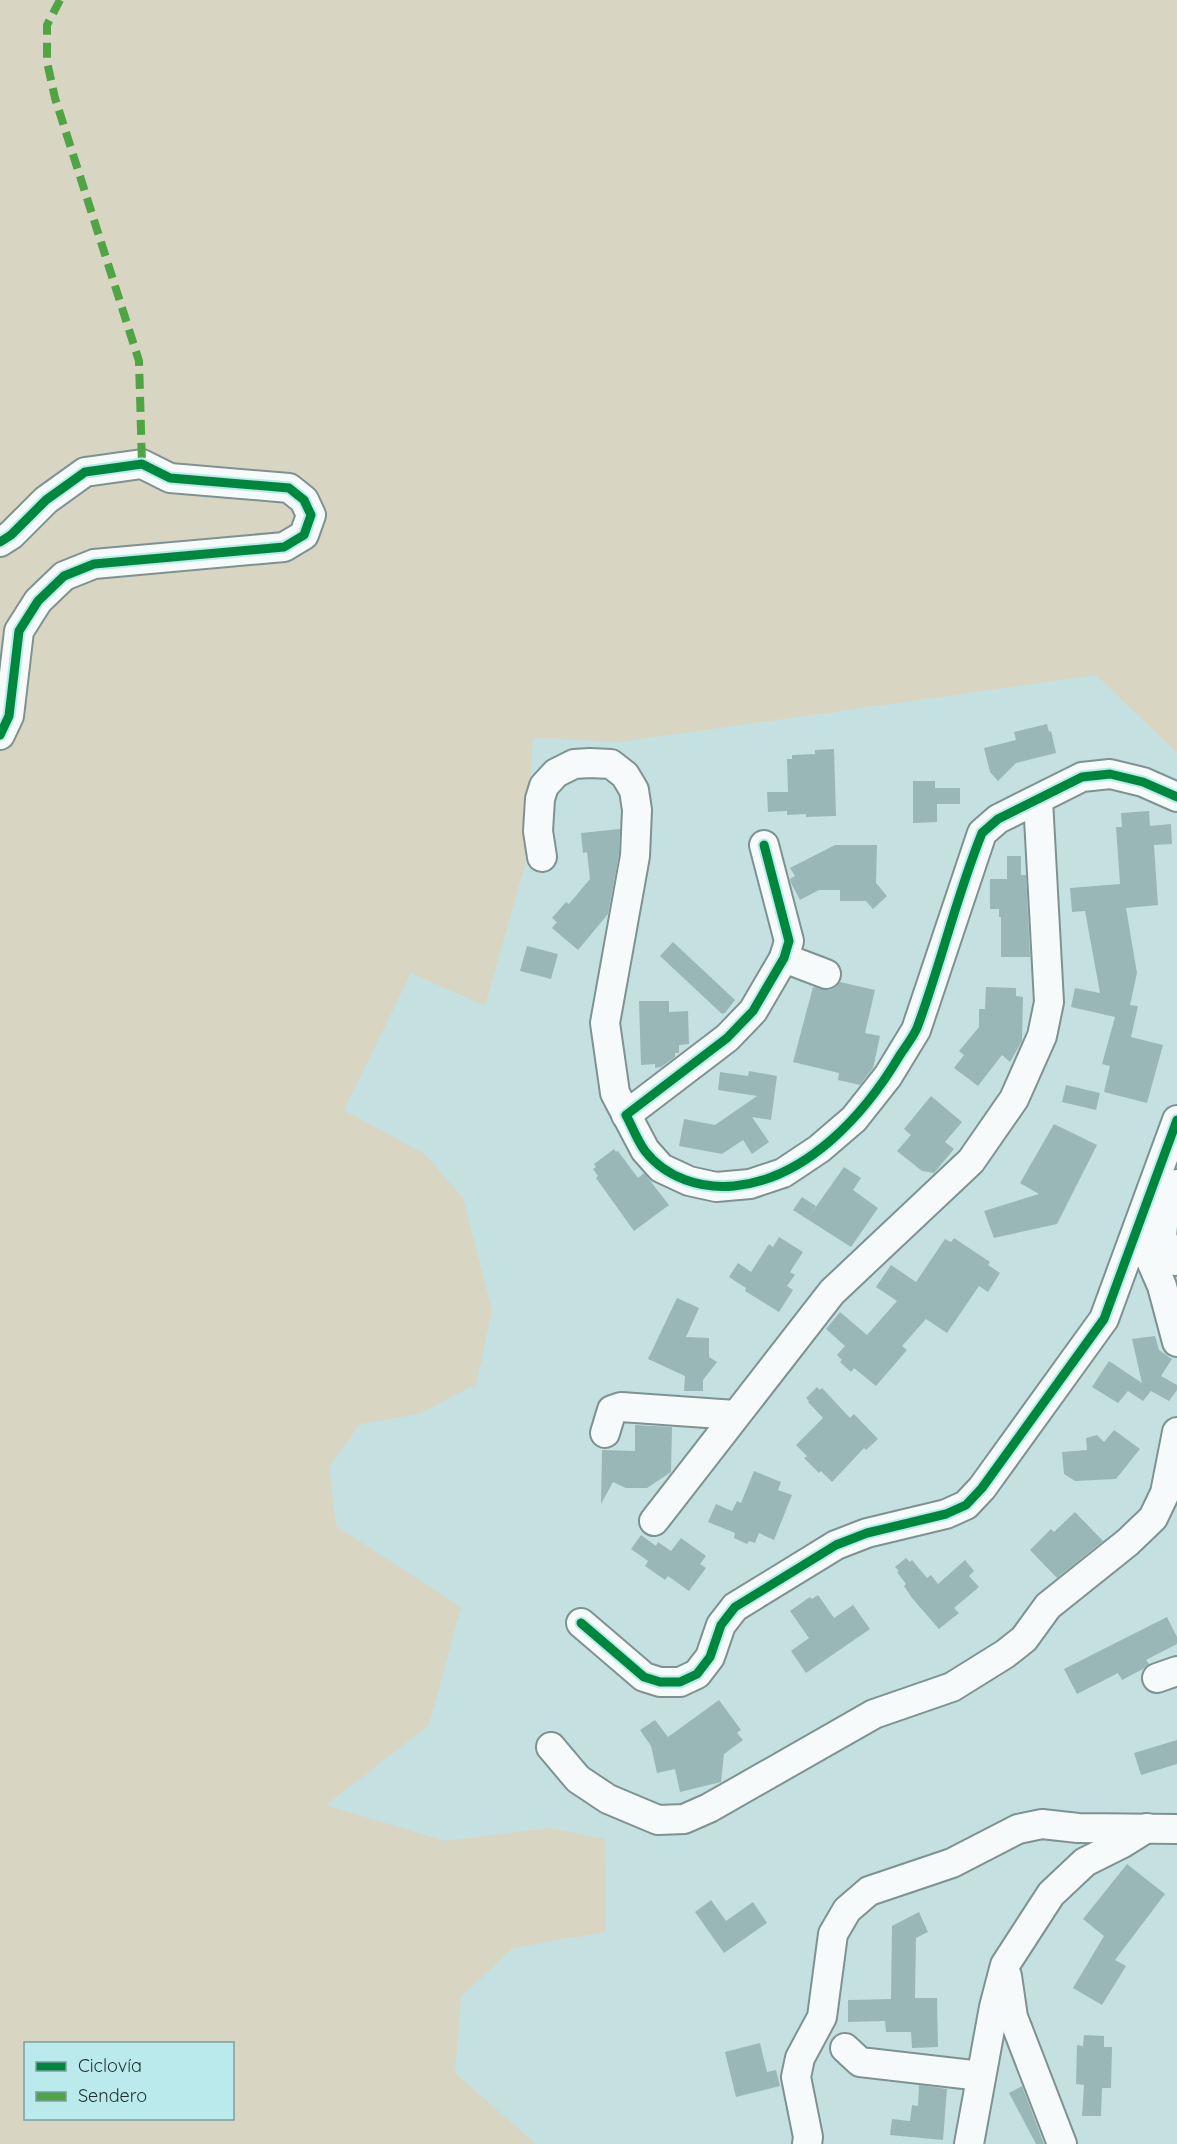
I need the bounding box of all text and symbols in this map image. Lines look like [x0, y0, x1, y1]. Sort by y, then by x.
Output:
legend [24, 2042, 234, 2120]
text: Ciclovía [78, 2054, 142, 2077]
text: Sendero [78, 2084, 147, 2107]

